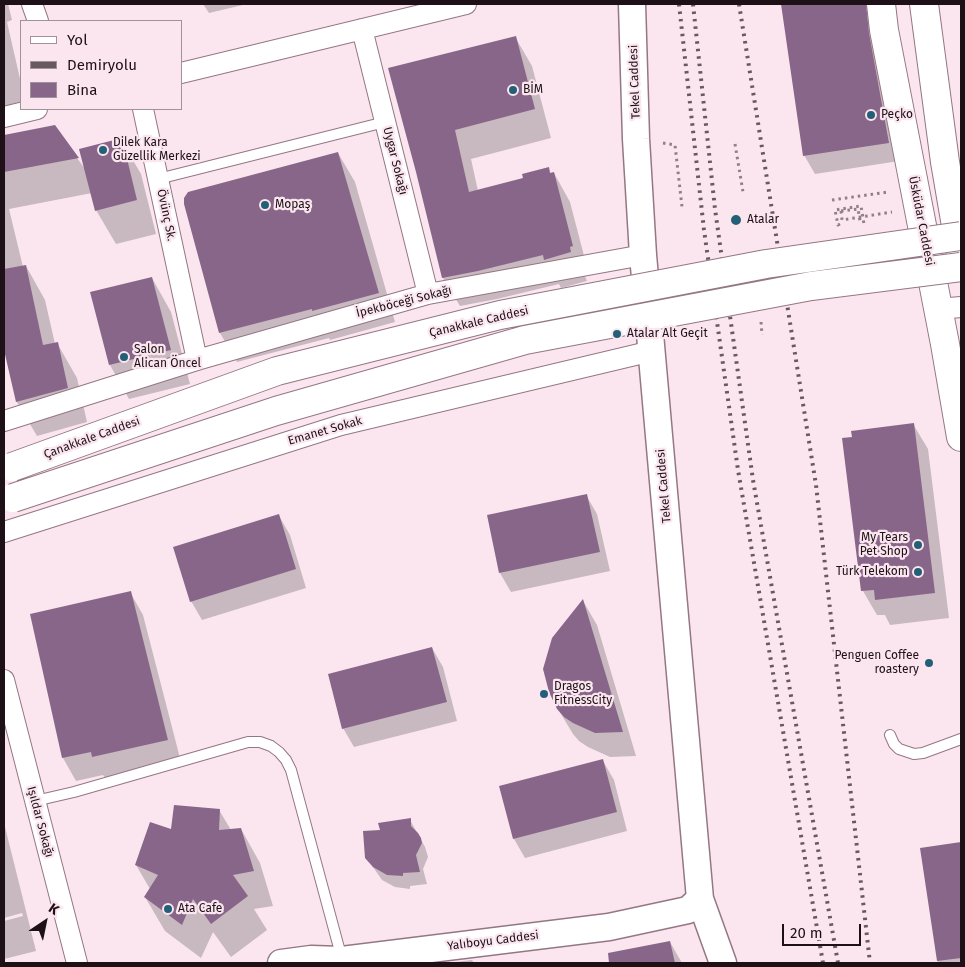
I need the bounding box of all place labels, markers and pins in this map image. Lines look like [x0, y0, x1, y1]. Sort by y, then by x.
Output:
place label: BİM [523, 83, 543, 97]
marker: BİM [507, 84, 519, 96]
place label: Peçko [881, 108, 913, 122]
marker: Peçko [865, 109, 877, 121]
place label: Dilek Kara Güzellik Merkezi [113, 136, 201, 164]
marker: Dilek Kara Güzellik Merkezi [97, 144, 109, 156]
place label: Mopaş [275, 198, 310, 212]
marker: Mopaş [259, 199, 271, 211]
marker: Atalar [729, 213, 743, 227]
place label: Atalar [747, 213, 779, 227]
place label: Atalar Alt Geçit [627, 327, 708, 341]
marker: Atalar Alt Geçit [611, 328, 623, 340]
place label: Salon Alican Öncel [134, 343, 201, 371]
marker: Salon Alican Öncel [118, 351, 130, 363]
place label: My Tears Pet Shop [860, 531, 908, 559]
marker: My Tears Pet Shop [912, 539, 924, 551]
place label: Türk Telekom [836, 565, 908, 579]
marker: Türk Telekom [912, 566, 924, 578]
place label: Penguen Coffee roastery [834, 649, 919, 677]
marker: Penguen Coffee roastery [923, 657, 935, 669]
place label: Dragos FitnessCity [554, 680, 612, 708]
marker: Dragos FitnessCity [538, 688, 550, 700]
place label: Ata Cafe [178, 902, 222, 916]
marker: Ata Cafe [162, 903, 174, 915]

